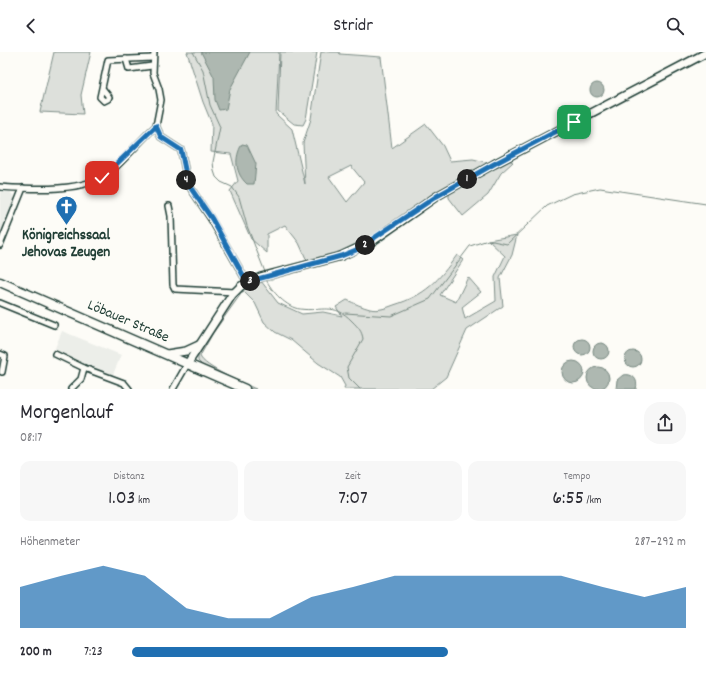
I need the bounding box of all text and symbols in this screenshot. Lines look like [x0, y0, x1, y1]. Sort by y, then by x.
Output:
text: Stridr [333, 14, 373, 39]
icon: back [20, 15, 42, 37]
icon: search [664, 15, 686, 37]
pin [557, 105, 591, 139]
icon: arrive [563, 111, 585, 133]
pin [85, 161, 119, 195]
icon: check [91, 167, 113, 189]
pin: 1 [457, 169, 477, 189]
pin: 4 [176, 170, 196, 190]
text: 1 [466, 171, 468, 187]
text: 4 [184, 172, 188, 188]
church icon: Königreichssaal Jehovas Zeugen [53, 194, 79, 227]
place label: Königreichssaal Jehovas Zeugen [22, 225, 110, 264]
pin: 2 [355, 235, 375, 255]
text: 2 [363, 237, 367, 253]
pin: 3 [240, 271, 260, 291]
text: 3 [248, 273, 252, 289]
street label: Löbauer Straße [84, 295, 173, 349]
text: Morgenlauf [20, 398, 113, 429]
button: share [644, 402, 686, 444]
text: 08:17 [20, 429, 42, 448]
text: Distanz [114, 469, 144, 485]
text: Zeit [345, 469, 361, 485]
text: Tempo [564, 469, 590, 485]
text: 1.03 [108, 485, 135, 513]
text: 7:07 [338, 485, 368, 513]
text: 6:55 [552, 485, 584, 513]
text: km [135, 493, 150, 509]
text: /km [584, 493, 602, 509]
text: Höhenmeter [20, 533, 80, 552]
text: 287–292 m [634, 533, 686, 552]
text: 200 m [20, 643, 52, 662]
text: 7:23 [84, 643, 103, 662]

